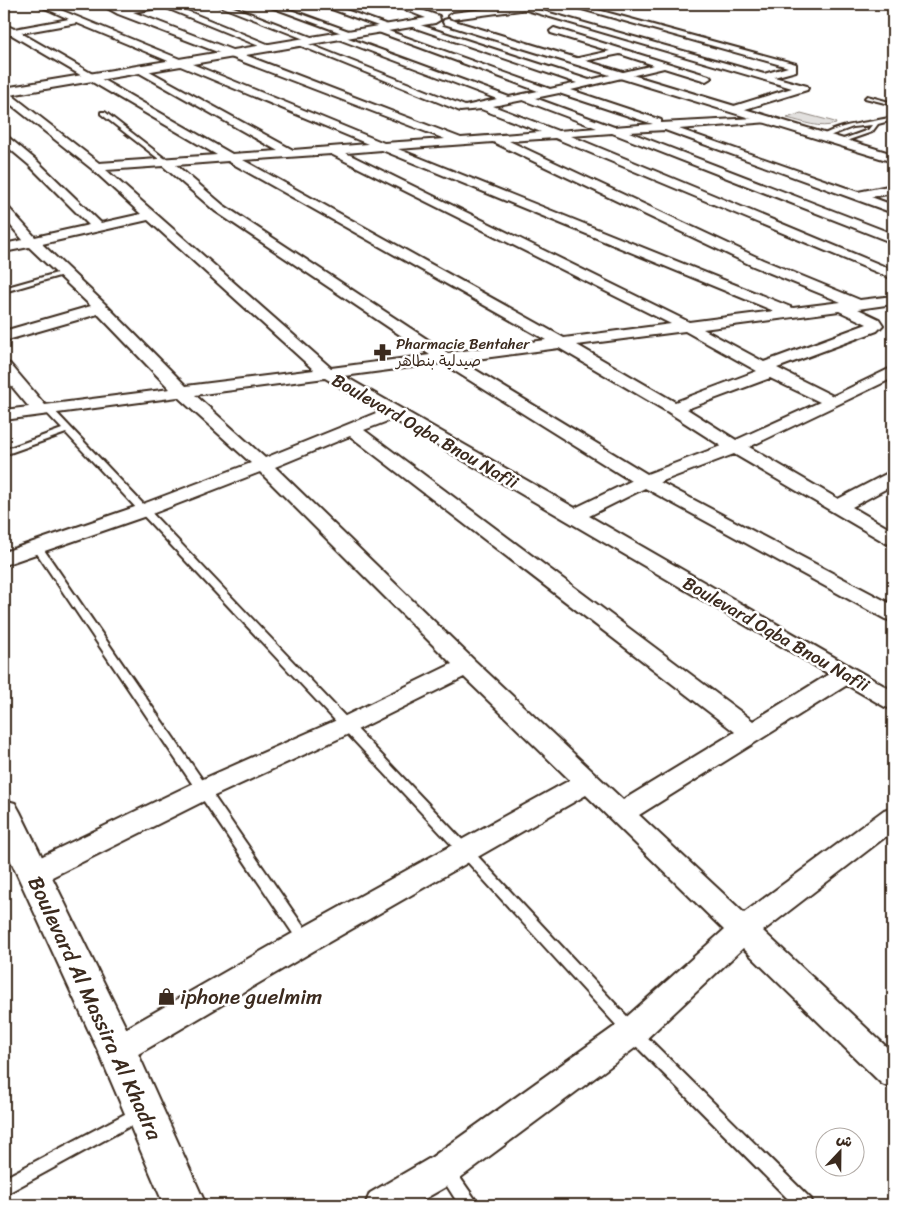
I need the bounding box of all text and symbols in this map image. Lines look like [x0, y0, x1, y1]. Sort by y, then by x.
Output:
place label: Pharmacie Bentaher صيدلية بنطاهر [394, 331, 530, 374]
pharmacy icon: Pharmacie Bentaher صيدلية بنطاهر [372, 343, 392, 363]
street label: Boulevard Oqba Bnou Nafii [326, 364, 525, 498]
street label: Boulevard Oqba Bnou Nafii [677, 567, 876, 701]
street label: Boulevard Al Massira Al Khadra [17, 869, 173, 1147]
place label: iphone guelmim [180, 978, 322, 1016]
shop icon: iphone guelmim [156, 987, 176, 1007]
north arrow [814, 1126, 864, 1176]
text: ش [833, 1126, 857, 1155]

